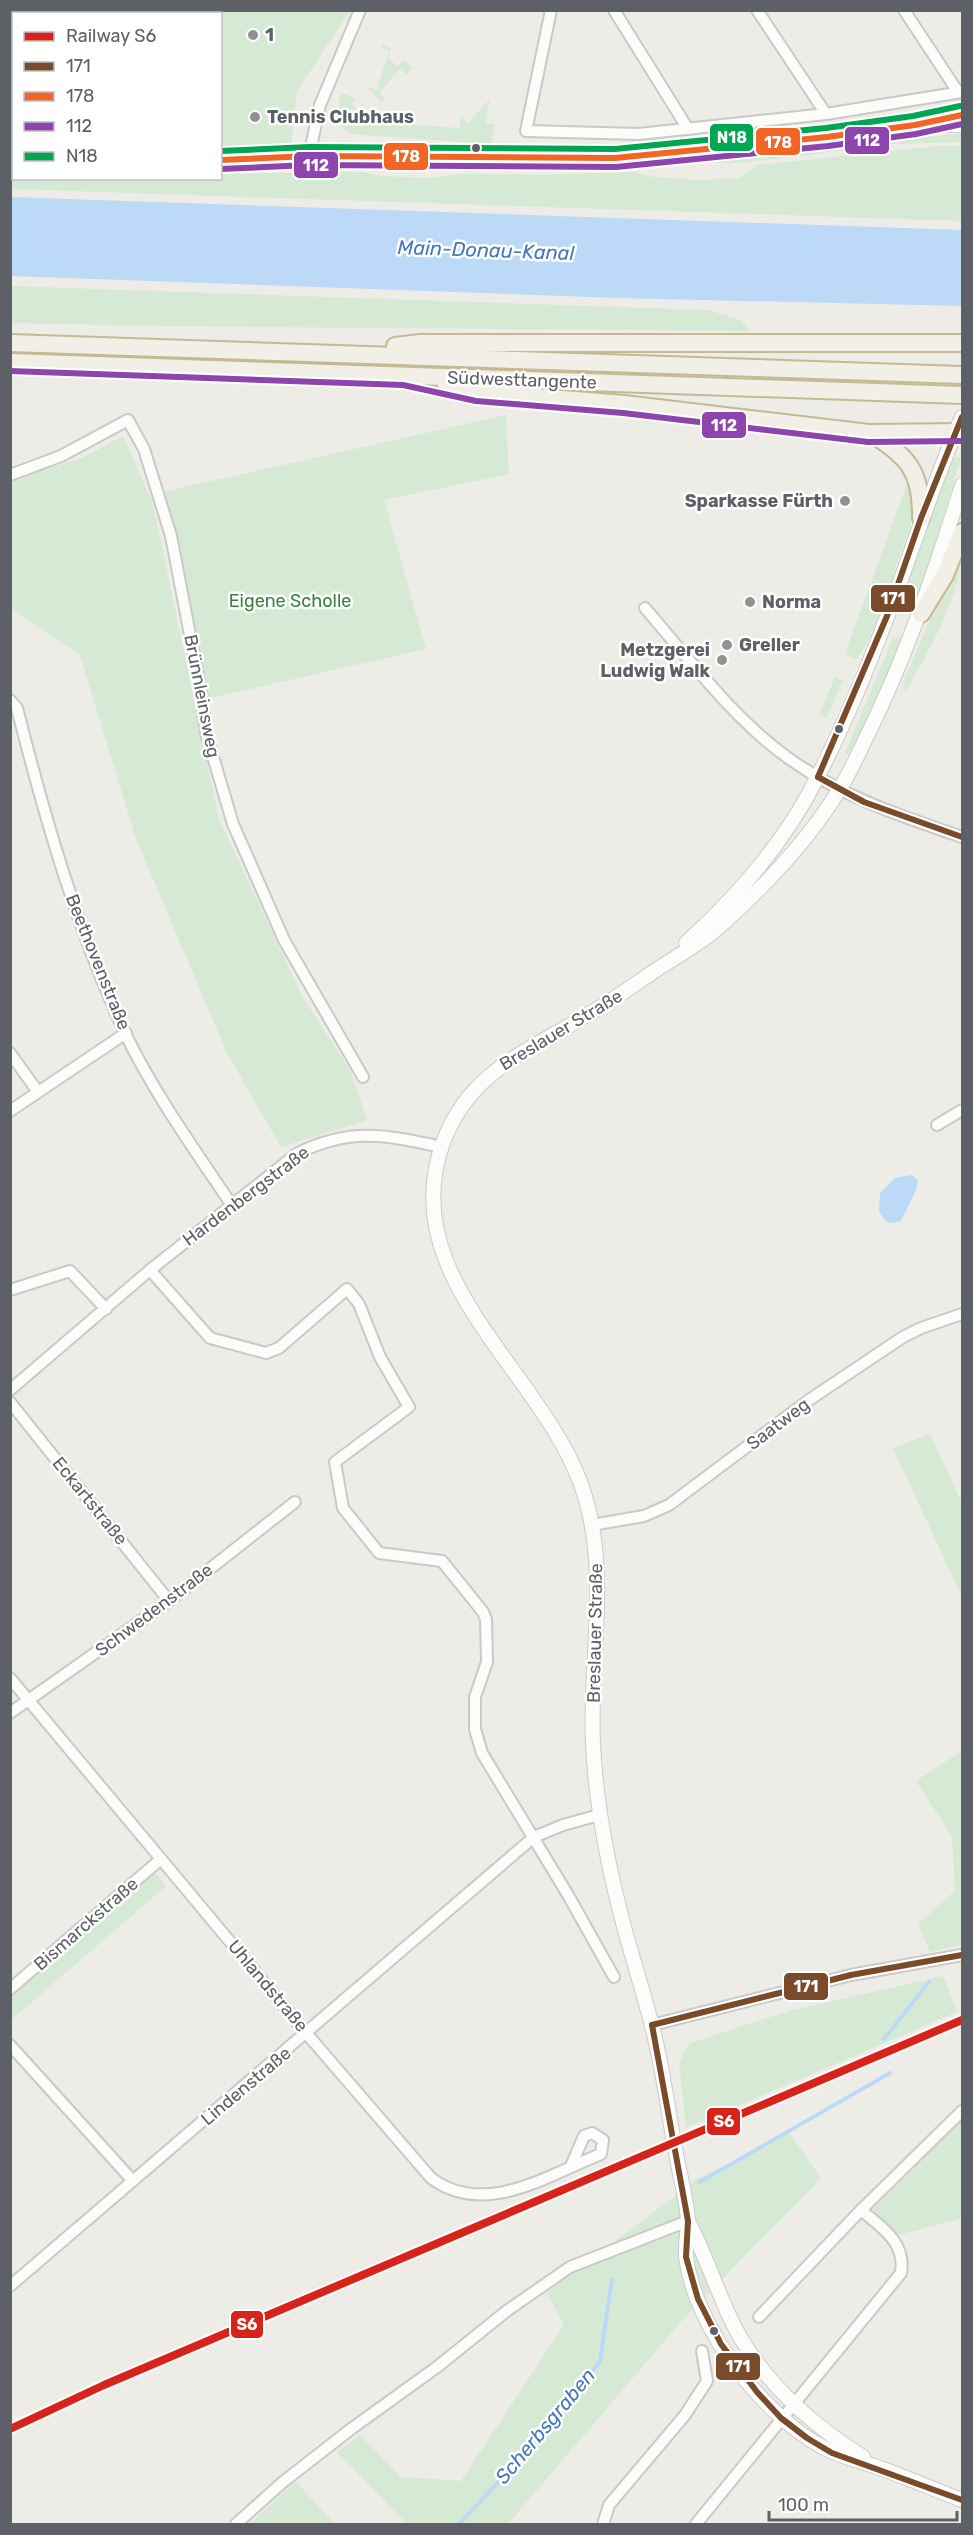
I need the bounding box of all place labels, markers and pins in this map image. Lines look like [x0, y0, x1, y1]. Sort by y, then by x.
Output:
place label: 1 [265, 24, 274, 46]
marker: 1 [246, 28, 260, 42]
place label: Tennis Clubhaus [267, 106, 414, 128]
marker: Tennis Clubhaus [248, 110, 262, 124]
unlabelled marker [470, 142, 482, 154]
place label: Sparkasse Fürth [685, 490, 833, 512]
marker: Sparkasse Fürth [838, 494, 852, 508]
place label: Norma [762, 591, 821, 613]
marker: Norma [743, 595, 757, 609]
place label: Greller [739, 634, 800, 656]
marker: Greller [720, 638, 734, 652]
place label: Metzgerei Ludwig Walk [600, 639, 710, 682]
marker: Metzgerei Ludwig Walk [715, 653, 729, 667]
unlabelled marker [833, 723, 845, 735]
unlabelled marker [708, 2325, 720, 2337]

